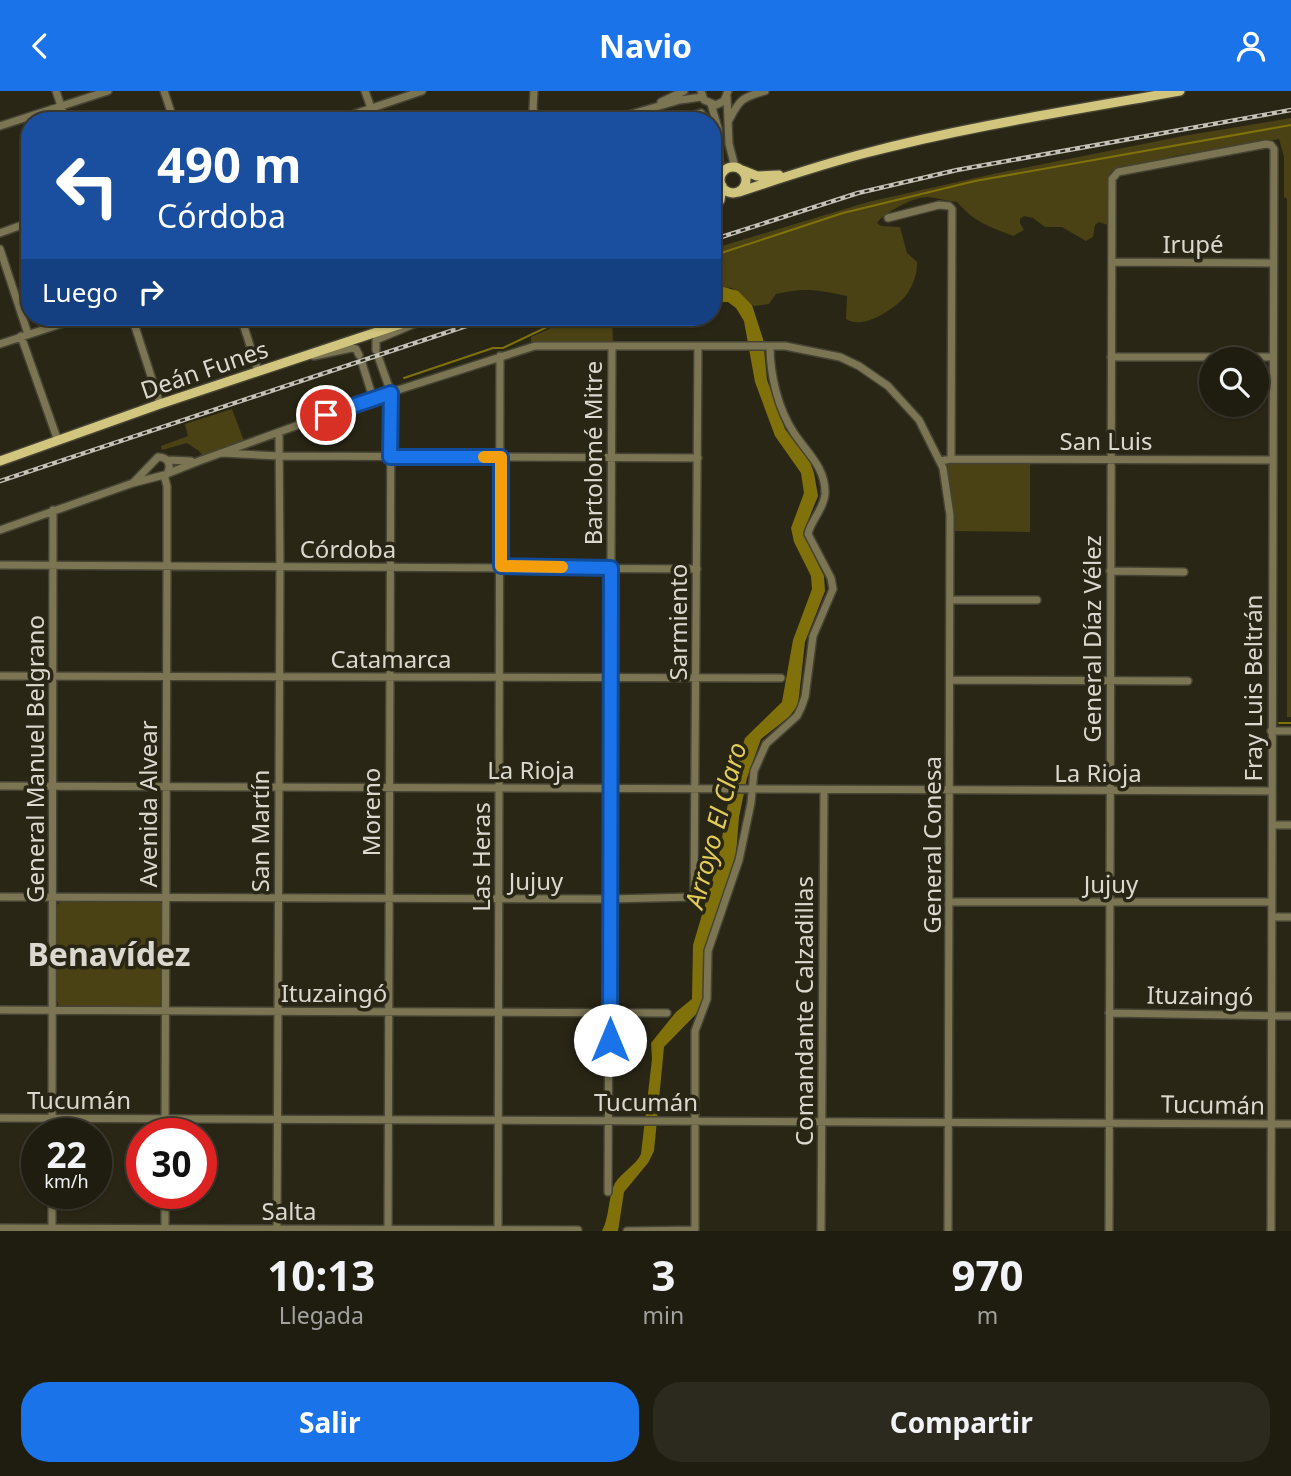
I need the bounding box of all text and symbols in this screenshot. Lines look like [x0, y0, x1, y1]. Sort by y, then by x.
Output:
text: Navio [599, 24, 692, 67]
icon: back [21, 27, 59, 65]
icon: person [1232, 27, 1270, 65]
text: 490 m [157, 131, 302, 197]
icon: left [42, 140, 133, 231]
text: Córdoba [157, 194, 286, 237]
street label: Irupé [1162, 227, 1224, 260]
icon: right [132, 273, 170, 311]
text: Luego [42, 274, 118, 310]
street label: Deán Funes [136, 332, 272, 406]
map controls [1199, 347, 1269, 417]
button: search [1199, 347, 1269, 417]
street label: Bartolomé Mitre [576, 361, 609, 545]
pin [296, 385, 356, 445]
icon: arrive [307, 396, 345, 434]
street label: San Luis [1060, 424, 1152, 457]
street label: Córdoba [300, 532, 396, 565]
street label: General Díaz Vélez [1075, 535, 1108, 743]
street label: Sarmiento [661, 564, 694, 680]
street label: Fray Luis Beltrán [1236, 595, 1269, 781]
street label: General Manuel Belgrano [18, 615, 51, 903]
street label: Catamarca [330, 642, 452, 675]
street label: Avenida Alvear [131, 720, 164, 888]
water label: Arroyo El Claro [675, 738, 754, 914]
street label: La Rioja [487, 753, 575, 786]
street label: General Conesa [915, 756, 948, 934]
street label: La Rioja [1054, 756, 1142, 789]
street label: Moreno [354, 768, 387, 856]
street label: San Martín [243, 770, 276, 892]
street label: Las Heras [464, 802, 497, 912]
street label: Jujuy [507, 864, 564, 897]
street label: Jujuy [1082, 867, 1139, 900]
street label: Comandante Calzadillas [787, 876, 820, 1146]
district label: Benavídez [28, 932, 190, 975]
street label: Ituzaingó [281, 976, 387, 1009]
street label: Ituzaingó [1146, 978, 1254, 1012]
position arrow [573, 1003, 647, 1077]
street label: Tucumán [27, 1083, 131, 1116]
street label: Tucumán [594, 1085, 698, 1118]
street label: Tucumán [1161, 1087, 1265, 1121]
speed limit sign: 30 [126, 1118, 217, 1209]
text: 22 [46, 1131, 87, 1178]
text: km/h [44, 1169, 89, 1193]
street label: Salta [262, 1194, 316, 1227]
text: 10:13 [267, 1246, 375, 1303]
text: 3 [651, 1246, 675, 1303]
text: 970 [952, 1246, 1024, 1303]
text: Llegada [279, 1299, 364, 1331]
text: min [643, 1299, 684, 1331]
text: m [977, 1299, 998, 1331]
button: Salir [21, 1382, 639, 1462]
button: Compartir [653, 1382, 1270, 1462]

